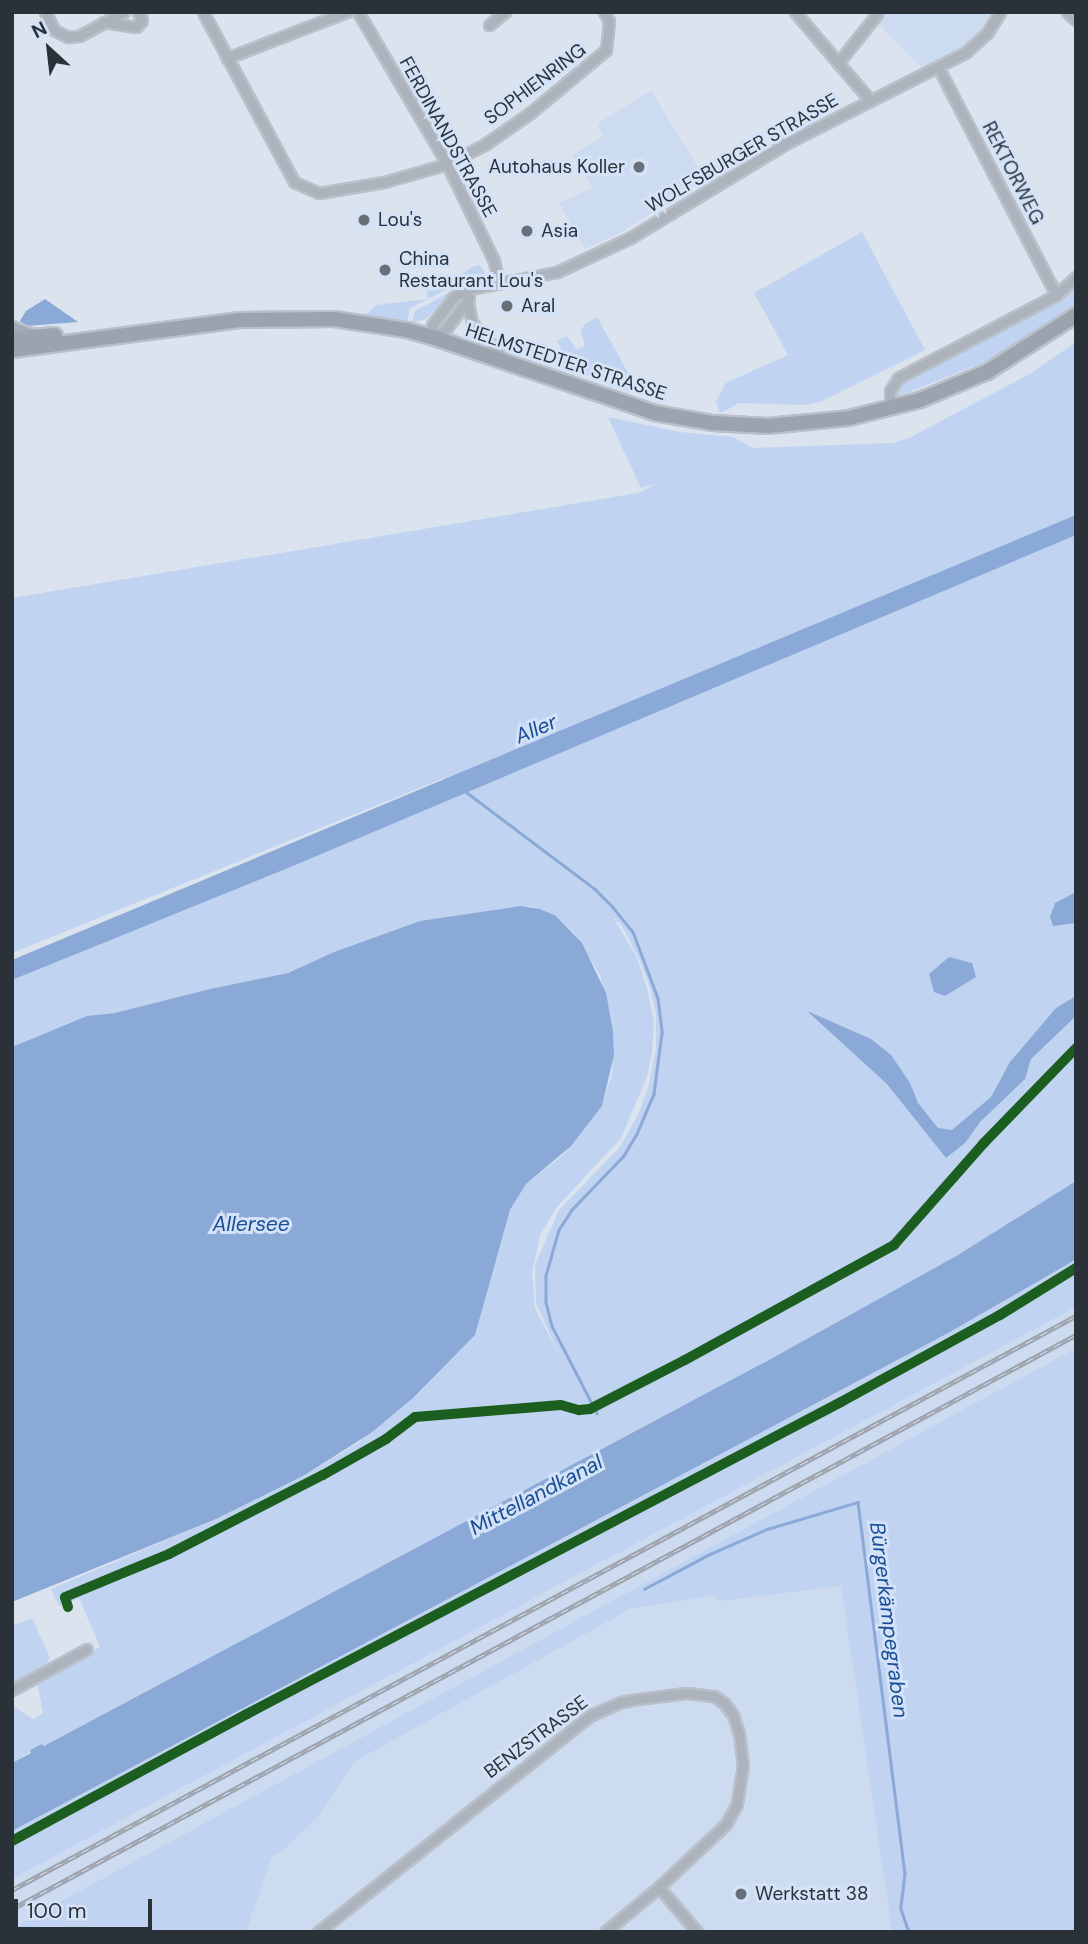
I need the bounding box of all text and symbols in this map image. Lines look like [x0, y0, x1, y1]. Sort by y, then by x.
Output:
north arrow [14, 14, 84, 84]
text: N [27, 16, 51, 44]
street label: SOPHIENRING [480, 38, 590, 130]
street label: FERDINANDSTRASSE [394, 53, 502, 221]
street label: WOLFSBURGER STRASSE [642, 88, 842, 218]
street label: REKTORWEG [977, 118, 1049, 228]
place label: Autohaus Koller [488, 156, 625, 178]
marker: Autohaus Koller [631, 159, 647, 175]
place label: Lou's [378, 209, 422, 231]
marker: Lou's [356, 212, 372, 228]
place label: Asia [541, 220, 578, 242]
marker: Asia [519, 223, 535, 239]
place label: China Restaurant Lou's [399, 248, 543, 292]
marker: China Restaurant Lou's [377, 262, 393, 278]
place label: Aral [521, 295, 555, 317]
marker: Aral [499, 298, 515, 314]
street label: HELMSTEDTER STRASSE [463, 319, 669, 405]
water label: Aller [511, 709, 561, 749]
water label: Allersee [212, 1211, 290, 1237]
water label: Mittellandkanal [465, 1449, 607, 1541]
water label: Bürgerkämpegraben [864, 1521, 914, 1719]
street label: BENZSTRASSE [480, 1691, 592, 1783]
place label: Werkstatt 38 [755, 1883, 869, 1905]
scale bar [18, 1884, 156, 1928]
marker: Werkstatt 38 [733, 1886, 749, 1902]
text: 100 m [27, 1897, 87, 1925]

